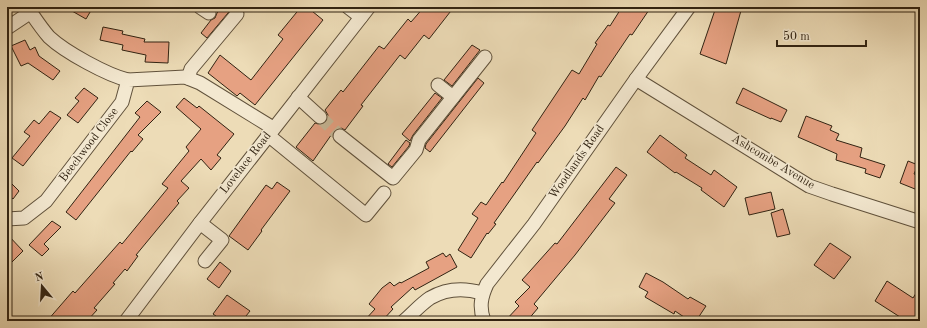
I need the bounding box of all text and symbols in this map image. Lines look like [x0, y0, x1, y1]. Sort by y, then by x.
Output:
scale bar [777, 22, 866, 48]
text: 50 m [783, 30, 810, 43]
street label: Beechwood Close [57, 105, 121, 184]
street label: Woodlands Road [547, 123, 607, 201]
street label: Lovelace Road [218, 130, 274, 196]
street label: Ashcombe Avenue [729, 132, 817, 192]
north arrow [22, 266, 62, 306]
text: N [34, 271, 46, 284]

